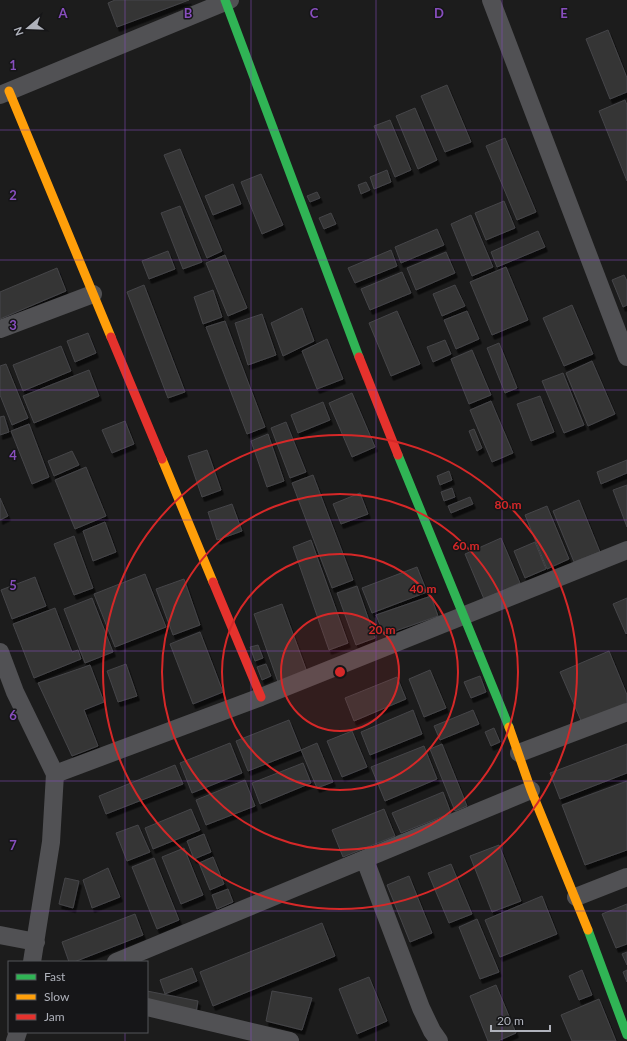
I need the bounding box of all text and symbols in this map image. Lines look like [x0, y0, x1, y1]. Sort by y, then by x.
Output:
text: A [57, 5, 68, 21]
text: B [184, 5, 193, 21]
text: C [310, 5, 319, 21]
text: D [434, 5, 444, 21]
text: E [560, 5, 568, 21]
north arrow [8, 8, 48, 48]
text: N [11, 25, 26, 38]
text: 1 [9, 57, 17, 73]
text: 2 [9, 187, 17, 203]
text: 3 [9, 317, 17, 333]
text: 4 [9, 447, 17, 463]
text: 80 m [495, 497, 521, 512]
text: 60 m [453, 538, 479, 553]
text: 5 [9, 577, 17, 593]
text: 40 m [410, 581, 436, 596]
text: 20 m [369, 622, 395, 637]
centre of rings [333, 665, 347, 679]
text: 6 [9, 707, 17, 723]
text: 7 [9, 837, 17, 853]
legend [8, 961, 148, 1033]
text: Fast [44, 969, 66, 984]
text: Slow [44, 989, 70, 1004]
scale bar [491, 1007, 550, 1033]
text: Jam [44, 1009, 65, 1024]
text: 20 m [497, 1013, 524, 1028]

